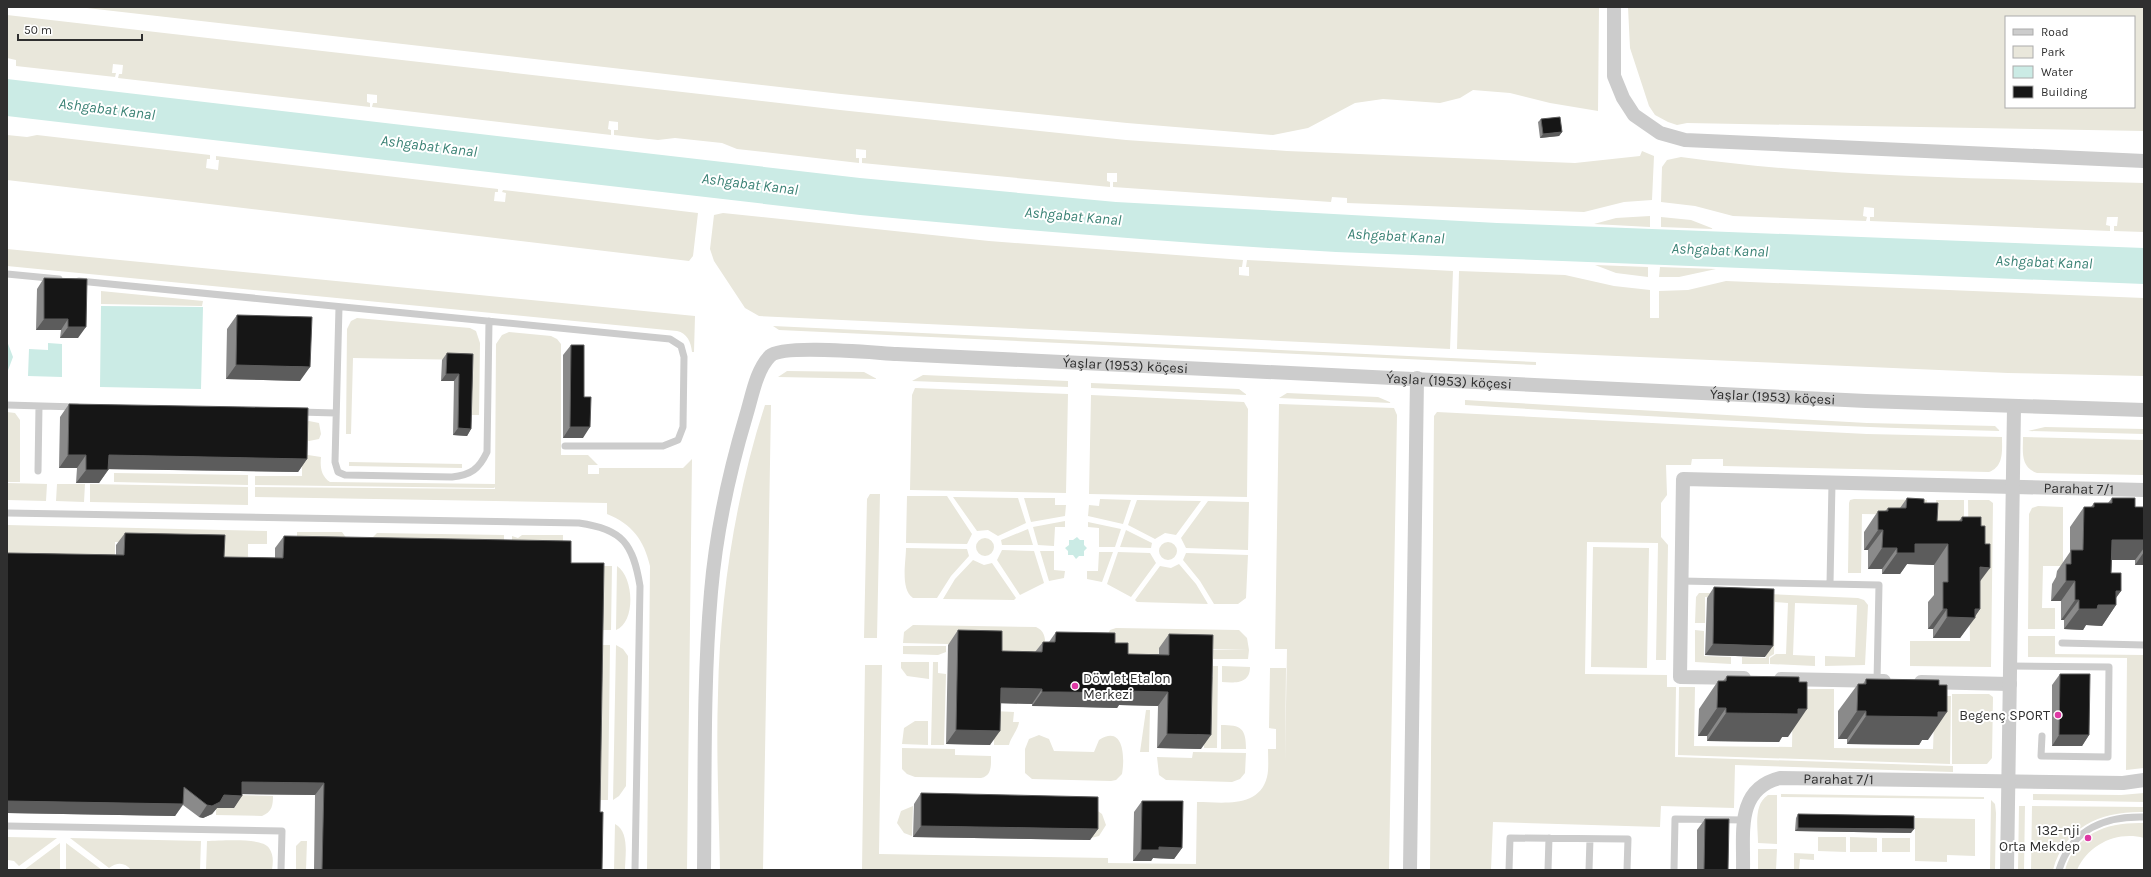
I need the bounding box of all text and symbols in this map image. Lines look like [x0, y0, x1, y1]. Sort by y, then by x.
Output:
scale bar [18, 16, 142, 42]
legend [2005, 16, 2135, 108]
text: 50 m [24, 23, 52, 37]
text: Road [2041, 25, 2069, 39]
text: Park [2041, 45, 2066, 59]
text: Water [2041, 65, 2074, 79]
text: Building [2041, 85, 2088, 99]
water label: Ashgabat Kanal [58, 94, 157, 124]
water label: Ashgabat Kanal [380, 131, 479, 161]
water label: Ashgabat Kanal [701, 169, 800, 199]
water label: Ashgabat Kanal [1024, 203, 1122, 229]
water label: Ashgabat Kanal [1347, 224, 1445, 248]
water label: Ashgabat Kanal [1671, 239, 1769, 261]
water label: Ashgabat Kanal [1995, 251, 2093, 273]
street label: Ýaşlar (1953) köçesi [1062, 353, 1189, 377]
street label: Ýaşlar (1953) köçesi [1386, 368, 1512, 392]
street label: Ýaşlar (1953) köçesi [1710, 384, 1836, 408]
street label: Parahat 7/1 [2044, 479, 2114, 498]
place label: Döwlet Etalon Merkezi [1083, 670, 1171, 703]
marker: Döwlet Etalon Merkezi [1070, 681, 1080, 691]
place label: Begenç SPORT [1959, 707, 2050, 724]
marker: Begenç SPORT [2053, 710, 2063, 720]
street label: Parahat 7/1 [1803, 770, 1874, 788]
place label: 132-nji Orta Mekdep [1999, 822, 2080, 855]
marker: 132-nji Orta Mekdep [2083, 833, 2093, 843]

